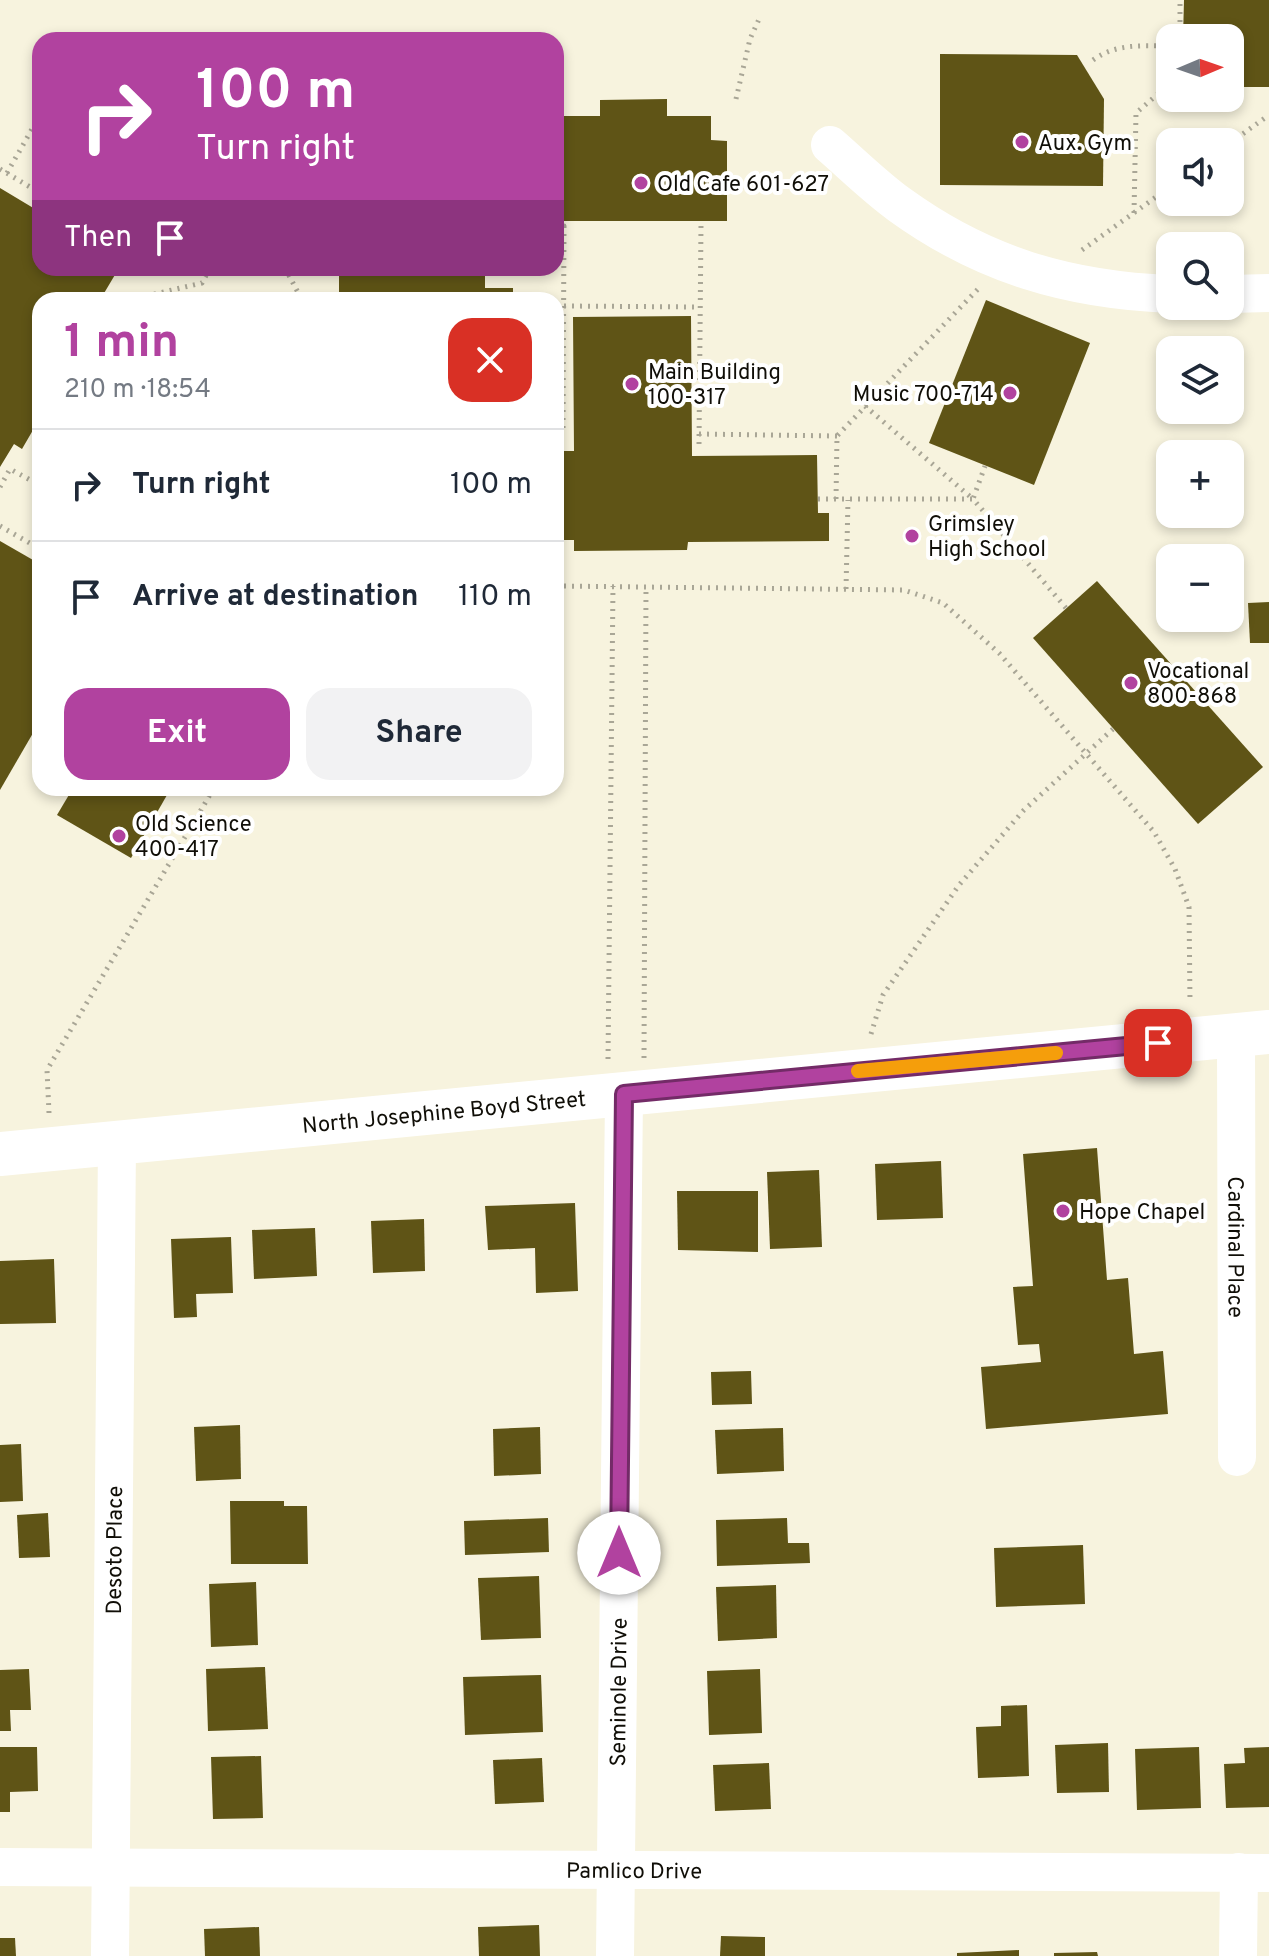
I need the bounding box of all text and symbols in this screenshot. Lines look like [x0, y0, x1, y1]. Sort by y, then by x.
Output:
north arrow [1156, 24, 1244, 112]
map controls [1156, 24, 1244, 632]
text: 100 m [196, 58, 355, 128]
icon: right [64, 64, 168, 168]
text: Turn right [196, 127, 355, 173]
button: sound [1156, 128, 1244, 216]
place label: Aux. Gym [1038, 131, 1132, 158]
marker: Aux. Gym [1013, 133, 1031, 151]
place label: Old Cafe 601-627 [657, 172, 829, 199]
marker: Old Cafe 601-627 [632, 174, 650, 192]
icon: arrive [148, 216, 192, 260]
text: Then [64, 220, 132, 257]
button: search [1156, 232, 1244, 320]
text: 1 min [64, 314, 179, 374]
button: close [448, 318, 532, 402]
button: layers [1156, 336, 1244, 424]
place label: Main Building 100-317 [648, 360, 781, 412]
text: 210 m · 18:54 [64, 374, 211, 407]
marker: Main Building 100-317 [623, 375, 641, 393]
place label: Music 700-714 [853, 382, 994, 409]
marker: Music 700-714 [1001, 384, 1019, 402]
button: + [1156, 440, 1244, 528]
icon: right [64, 463, 108, 507]
text: Turn right [132, 467, 270, 504]
text: 100 m [450, 467, 532, 504]
place label: Grimsley High School [928, 512, 1046, 564]
marker: Grimsley High School [903, 527, 921, 545]
button: − [1156, 544, 1244, 632]
icon: arrive [64, 575, 108, 619]
text: Arrive at destination [132, 579, 418, 616]
text: 110 m [458, 579, 532, 616]
place label: Vocational 800-868 [1147, 659, 1249, 711]
marker: Vocational 800-868 [1122, 674, 1140, 692]
button: Exit [64, 688, 290, 780]
button: Share [306, 688, 532, 780]
place label: Old Science 400-417 [135, 812, 252, 864]
marker: Old Science 400-417 [110, 827, 128, 845]
pin [1124, 1009, 1192, 1077]
icon: arrive [1136, 1021, 1180, 1065]
street label: North Josephine Boyd Street [301, 1087, 587, 1141]
street label: Cardinal Place [1220, 1176, 1248, 1318]
place label: Hope Chapel [1079, 1200, 1205, 1227]
marker: Hope Chapel [1054, 1202, 1072, 1220]
street label: Desoto Place [102, 1486, 130, 1615]
position arrow [577, 1511, 661, 1595]
street label: Seminole Drive [606, 1617, 635, 1767]
street label: Pamlico Drive [566, 1859, 702, 1886]

